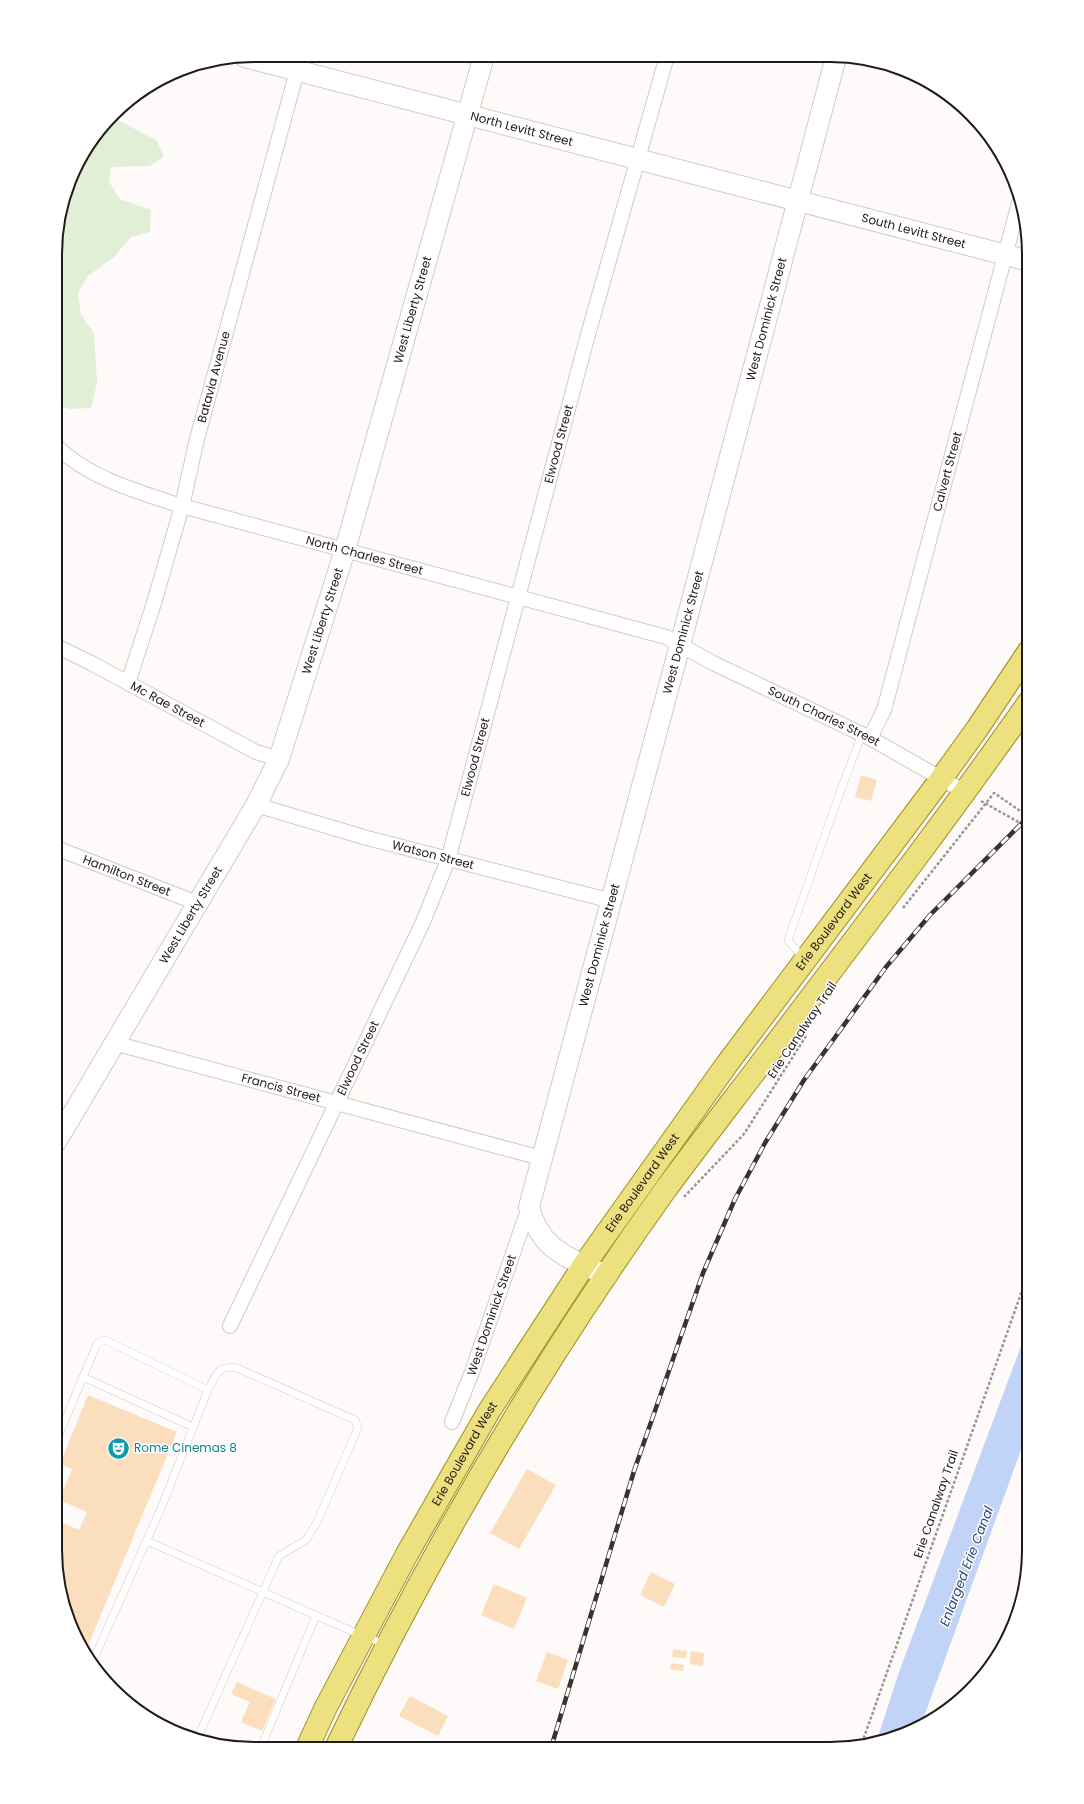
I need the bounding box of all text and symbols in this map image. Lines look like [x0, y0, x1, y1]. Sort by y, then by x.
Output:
street label: North Levitt Street [469, 107, 575, 150]
street label: South Levitt Street [860, 209, 968, 252]
street label: West Liberty Street [389, 254, 435, 365]
street label: West Dominick Street [741, 255, 790, 383]
street label: Batavia Avenue [193, 329, 234, 425]
street label: Elwood Street [540, 403, 577, 485]
street label: Calvert Street [928, 430, 966, 513]
street label: North Charles Street [304, 531, 425, 579]
street label: West Liberty Street [297, 565, 347, 676]
street label: West Dominick Street [658, 569, 707, 696]
street label: Mc Rae Street [128, 677, 208, 731]
street label: South Charles Street [765, 682, 883, 750]
street label: Elwood Street [456, 716, 494, 798]
street label: Watson Street [390, 836, 476, 873]
street label: Hamilton Street [81, 850, 173, 900]
street label: West Liberty Street [155, 863, 226, 967]
street label: Erie Boulevard West [791, 869, 876, 974]
street label: West Dominick Street [574, 882, 624, 1009]
street label: Erie Canalway Trail [763, 978, 840, 1081]
street label: Elwood Street [332, 1018, 383, 1098]
street label: Francis Street [240, 1069, 323, 1106]
street label: Erie Boulevard West [601, 1130, 683, 1236]
street label: West Dominick Street [462, 1252, 520, 1378]
street label: Erie Boulevard West [427, 1398, 501, 1509]
theatre icon: Rome Cinemas 8 [106, 1435, 132, 1461]
place label: Rome Cinemas 8 [134, 1439, 237, 1456]
street label: Erie Canalway Trail [909, 1447, 962, 1560]
water label: Enlarged Erie Canal [935, 1503, 998, 1629]

